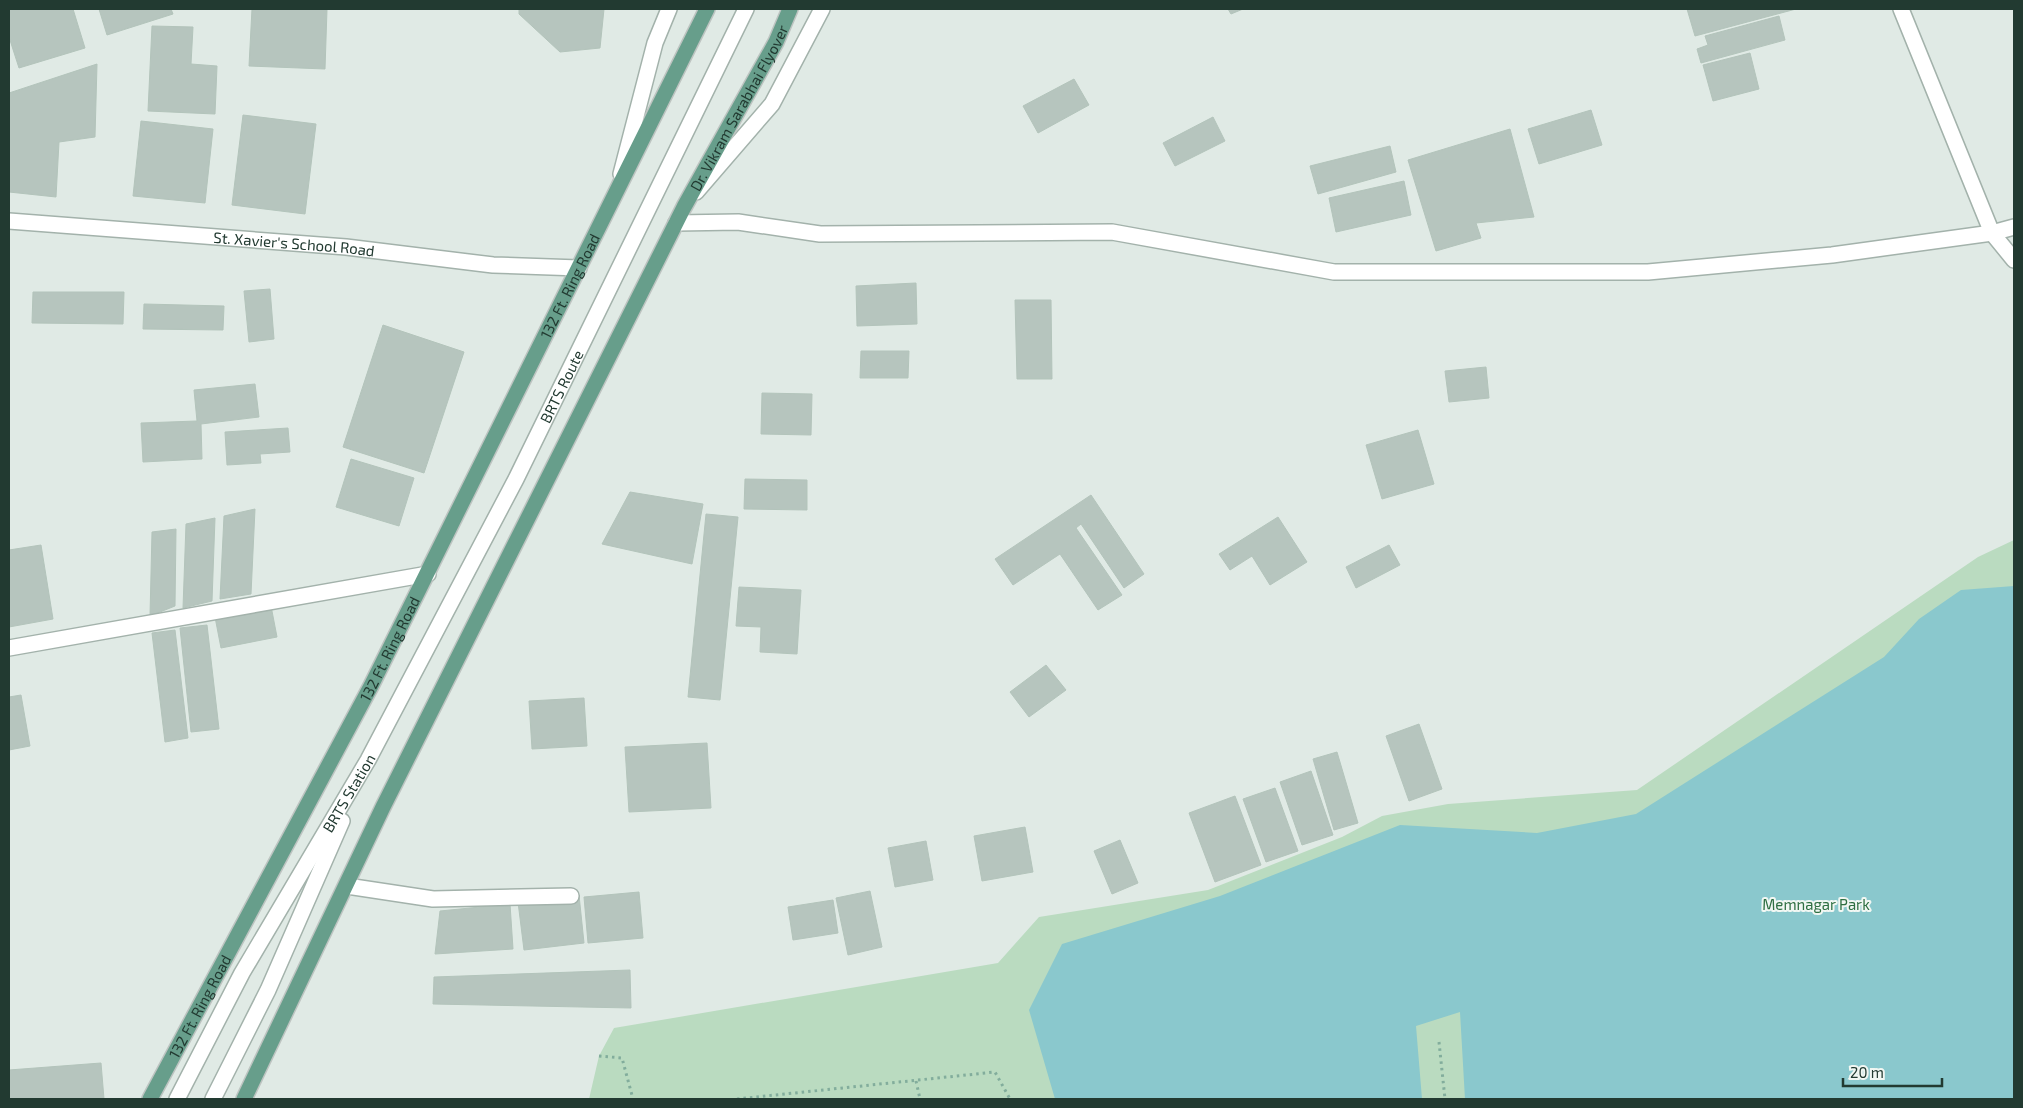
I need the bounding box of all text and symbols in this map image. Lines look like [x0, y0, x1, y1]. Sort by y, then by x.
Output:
street label: Dr. Vikram Sarabhai Flyover [686, 22, 791, 194]
street label: St. Xavier's School Road [213, 228, 376, 259]
street label: 132 Ft. Ring Road [536, 231, 603, 341]
street label: BRTS Route [536, 347, 587, 426]
street label: 132 Ft. Ring Road [356, 593, 423, 704]
street label: BRTS Station [318, 751, 379, 835]
park label: Memnagar Park [1762, 895, 1870, 913]
street label: 132 Ft. Ring Road [165, 952, 235, 1061]
scale bar [1843, 1056, 1942, 1088]
text: 20 m [1850, 1063, 1884, 1081]

